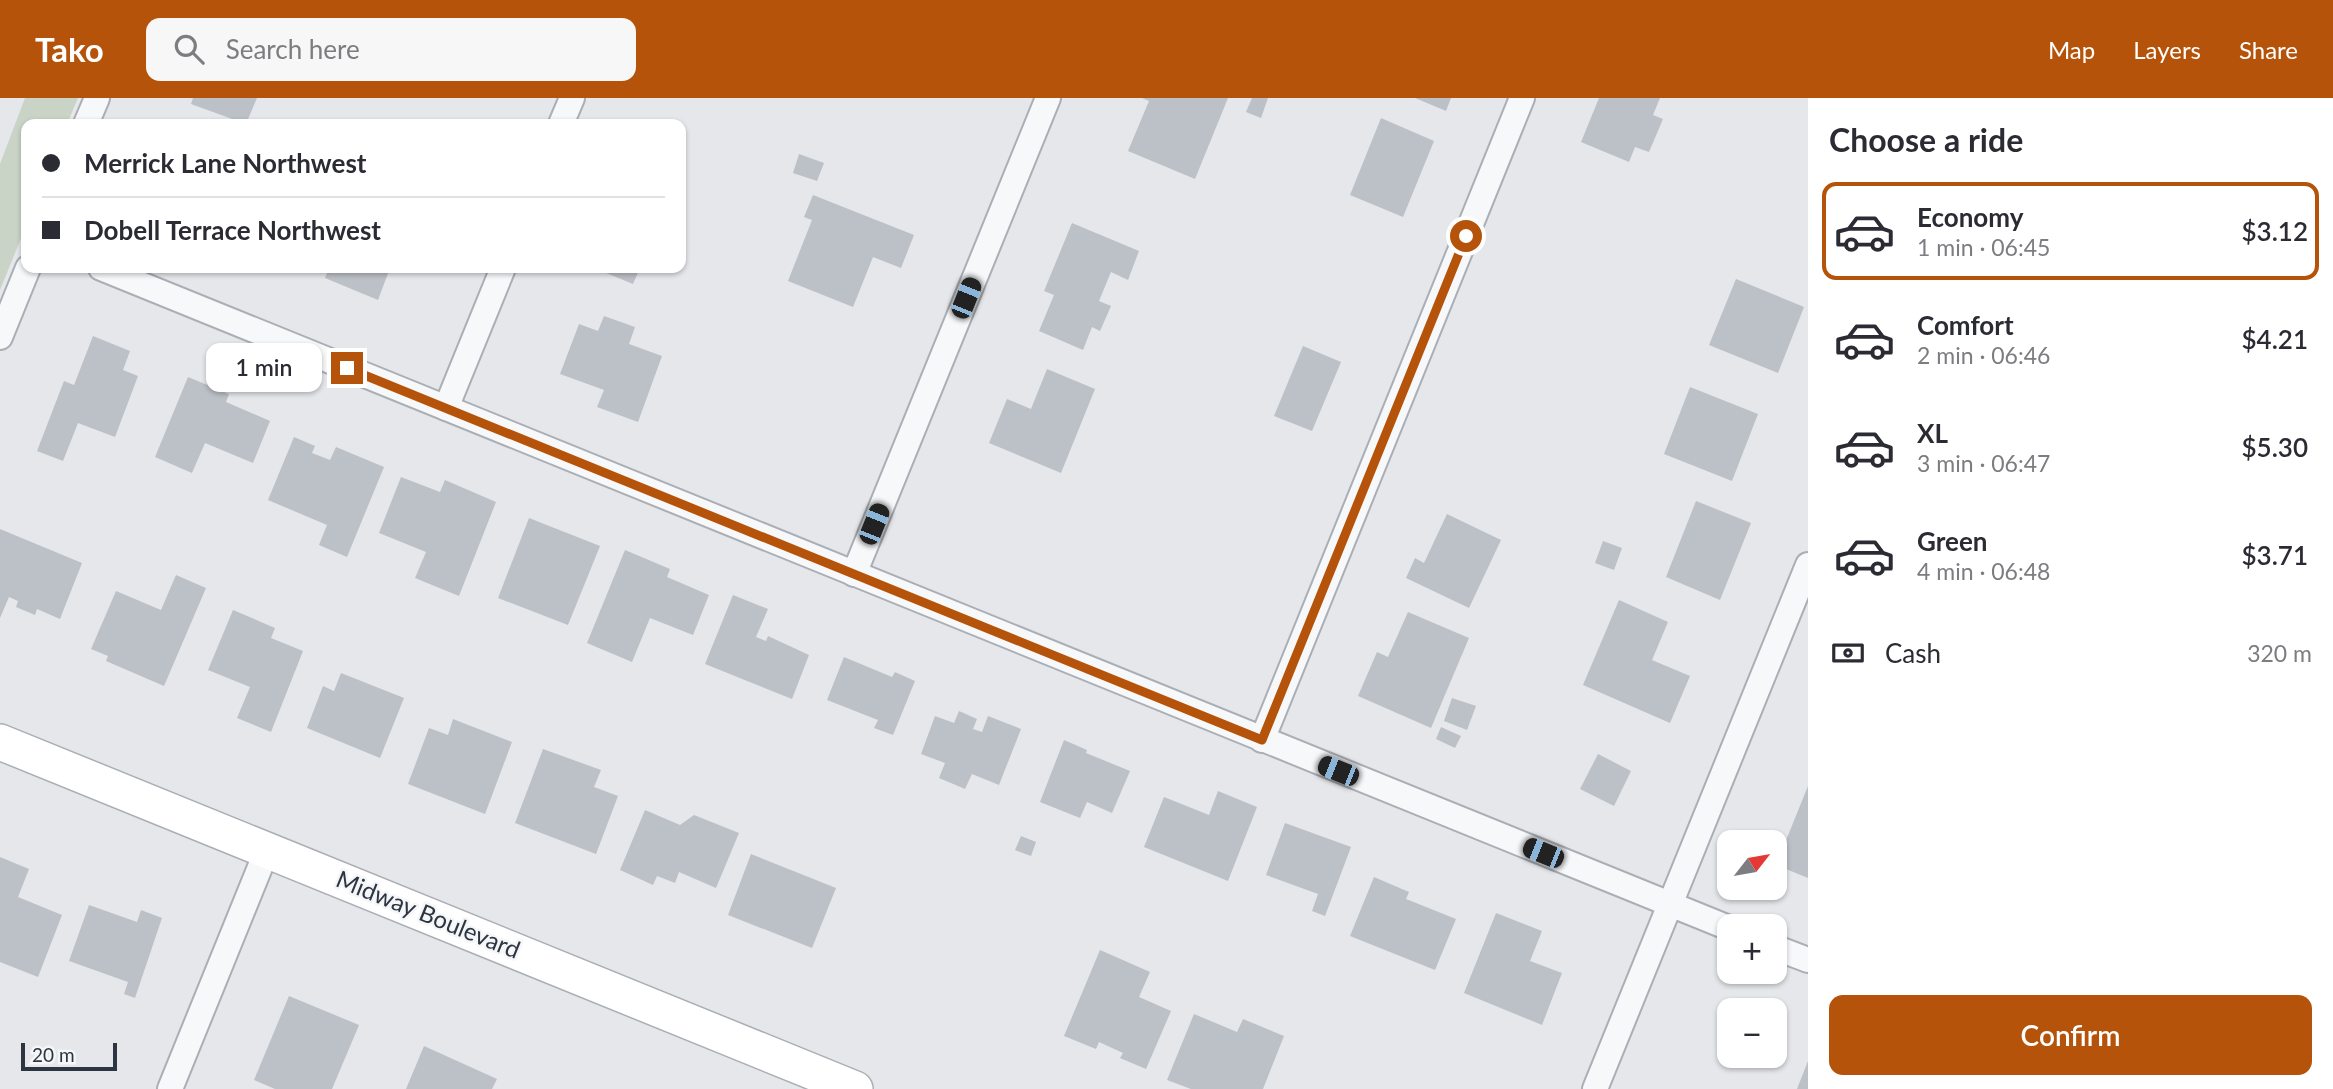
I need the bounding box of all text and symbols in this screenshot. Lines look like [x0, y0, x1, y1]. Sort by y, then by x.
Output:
search box [146, 18, 636, 81]
text: Tako [35, 29, 104, 69]
icon: search [170, 30, 208, 68]
text: Search here [226, 33, 360, 65]
text: Map [2048, 35, 2095, 64]
text: Layers [2133, 35, 2201, 64]
text: Share [2239, 35, 2298, 64]
text: Choose a ride [1829, 120, 2023, 159]
text: Merrick Lane Northwest [84, 147, 367, 179]
icon: car [1833, 200, 1896, 263]
text: Economy [1917, 201, 2023, 233]
text: Dobell Terrace Northwest [84, 214, 381, 246]
text: $3.12 [2242, 215, 2308, 247]
route start [1450, 220, 1482, 252]
text: 1 min · 06:45 [1917, 233, 2050, 261]
car [949, 275, 984, 321]
icon: car [1833, 308, 1896, 371]
text: Comfort [1917, 309, 2014, 341]
text: $4.21 [2242, 323, 2308, 355]
text: 2 min · 06:46 [1917, 341, 2050, 369]
callout: 1 min [207, 344, 322, 392]
route end [331, 352, 363, 384]
text: 1 min [236, 353, 292, 381]
icon: car [1833, 416, 1896, 479]
text: XL [1917, 417, 1948, 449]
text: $5.30 [2242, 431, 2308, 463]
text: 3 min · 06:47 [1917, 449, 2050, 477]
car [857, 501, 892, 547]
icon: car [1833, 524, 1896, 587]
text: Green [1917, 525, 1987, 557]
text: $3.71 [2242, 539, 2308, 571]
text: 4 min · 06:48 [1917, 557, 2050, 585]
icon: cash [1829, 634, 1867, 672]
text: Cash [1885, 637, 1941, 669]
text: 320 m [2247, 639, 2312, 667]
car [1315, 753, 1362, 789]
north arrow [1717, 830, 1787, 900]
map controls [1717, 830, 1787, 1068]
car [1520, 835, 1567, 871]
street label: Midway Boulevard [332, 864, 525, 964]
button: + [1717, 914, 1787, 984]
button: Confirm [1829, 995, 2312, 1075]
button: − [1717, 998, 1787, 1068]
scale bar [21, 1040, 117, 1072]
text: 20 m [32, 1043, 75, 1066]

